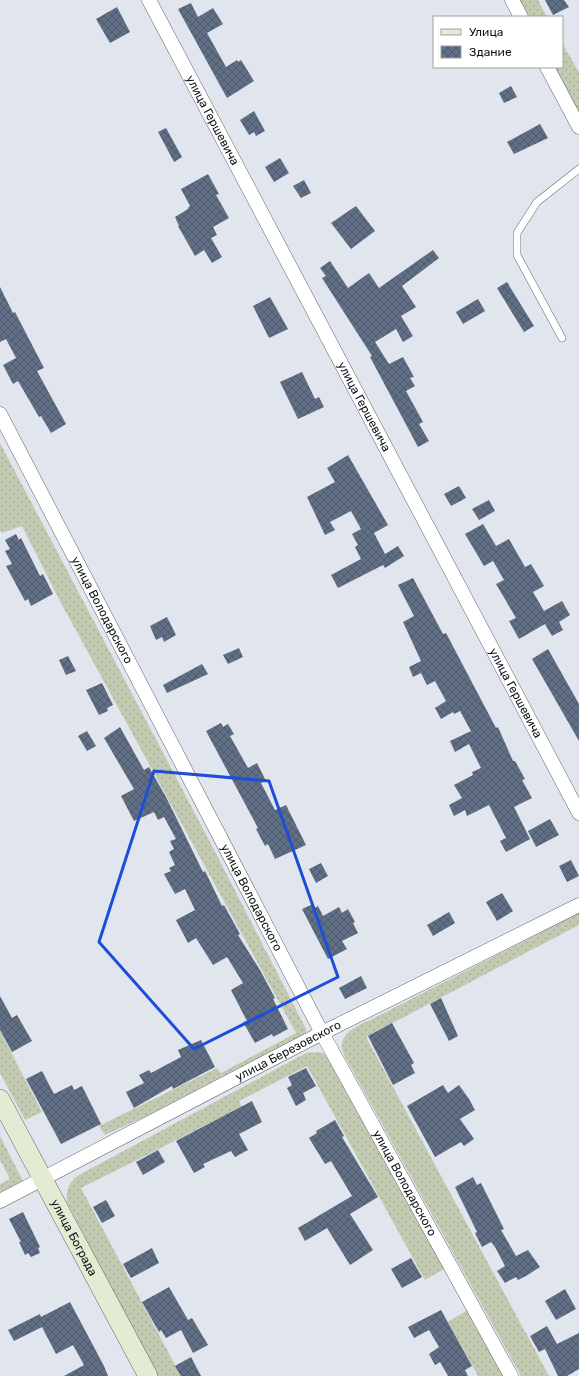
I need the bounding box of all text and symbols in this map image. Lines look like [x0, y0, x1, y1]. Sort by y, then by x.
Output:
legend [433, 16, 563, 68]
text: Улица [469, 25, 503, 39]
text: Здание [469, 45, 512, 59]
street label: улица Гершевича [183, 73, 242, 168]
street label: улица Гершевича [335, 359, 394, 454]
street label: улица Володарского [68, 554, 136, 666]
street label: улица Гершевича [486, 646, 545, 740]
street label: улица Володарского [218, 842, 285, 954]
street label: улица Березовского [233, 1018, 343, 1084]
street label: улица Володарского [370, 1128, 439, 1238]
street label: улица Бограда [48, 1197, 100, 1278]

